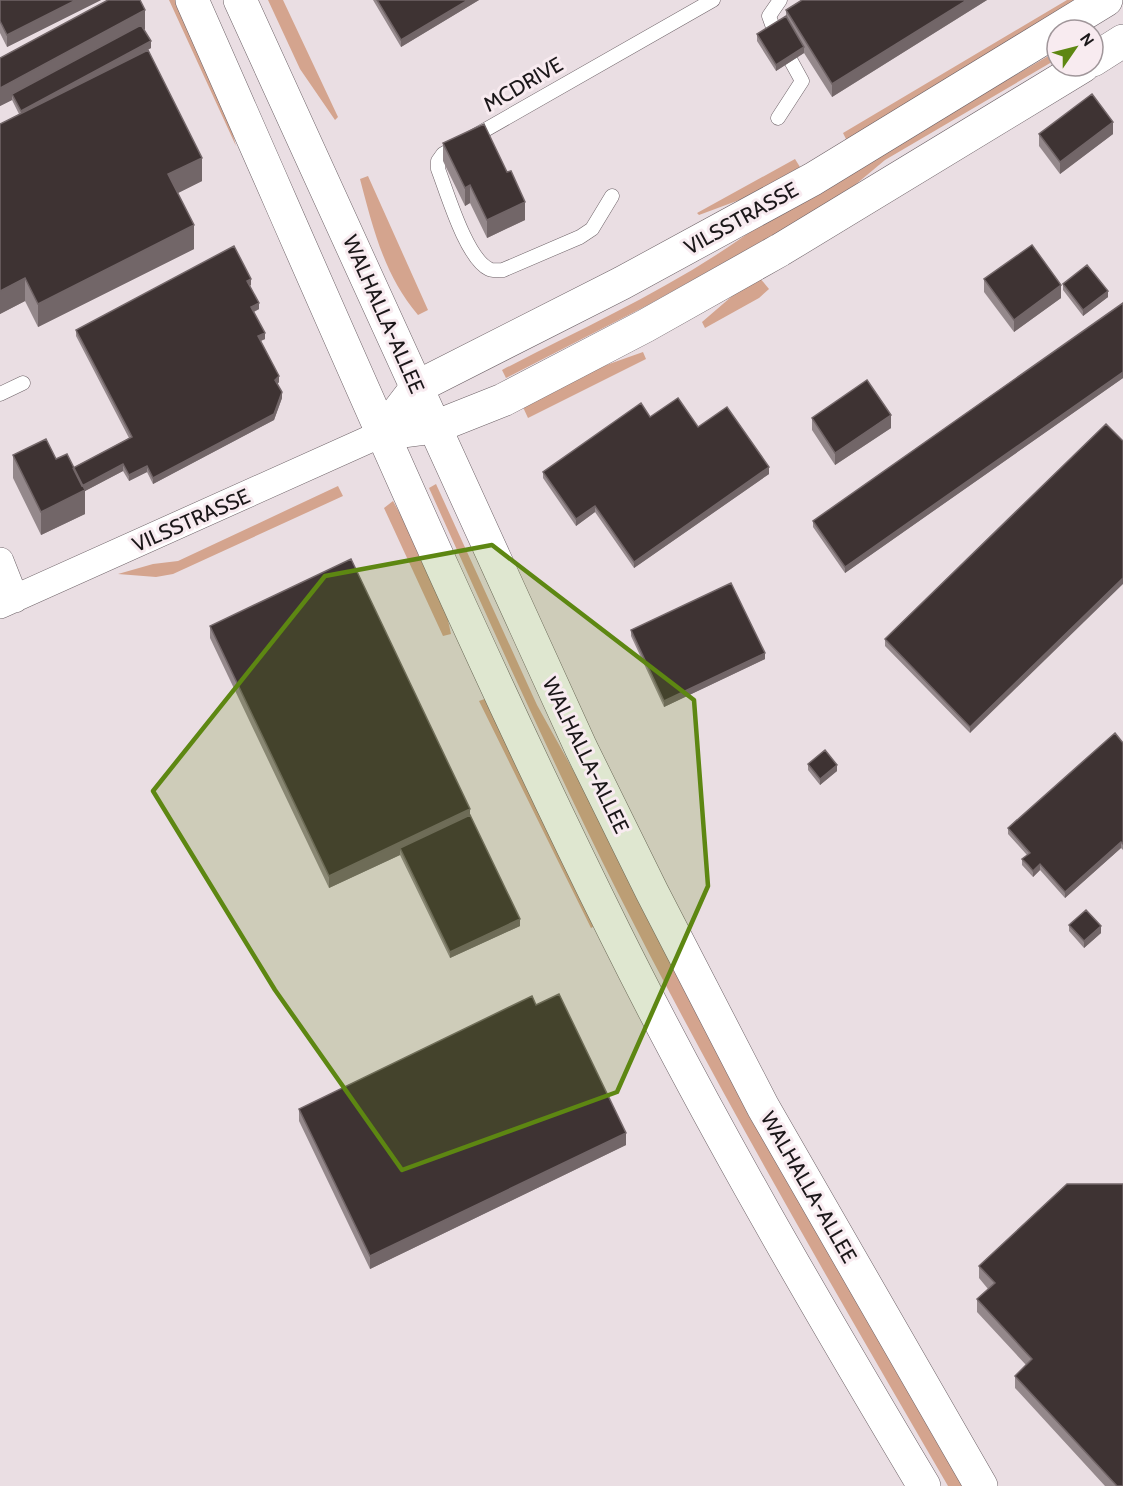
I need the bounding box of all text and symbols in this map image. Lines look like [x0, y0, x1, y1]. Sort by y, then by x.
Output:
north arrow [1045, 18, 1105, 78]
text: N [1076, 30, 1098, 50]
street label: MCDRIVE [479, 51, 567, 117]
street label: VILSSTRASSE [680, 176, 802, 260]
street label: WALHALLA-ALLEE [338, 231, 430, 397]
street label: VILSSTRASSE [128, 483, 254, 557]
street label: WALHALLA-ALLEE [537, 673, 635, 837]
street label: WALHALLA-ALLEE [756, 1107, 862, 1267]

